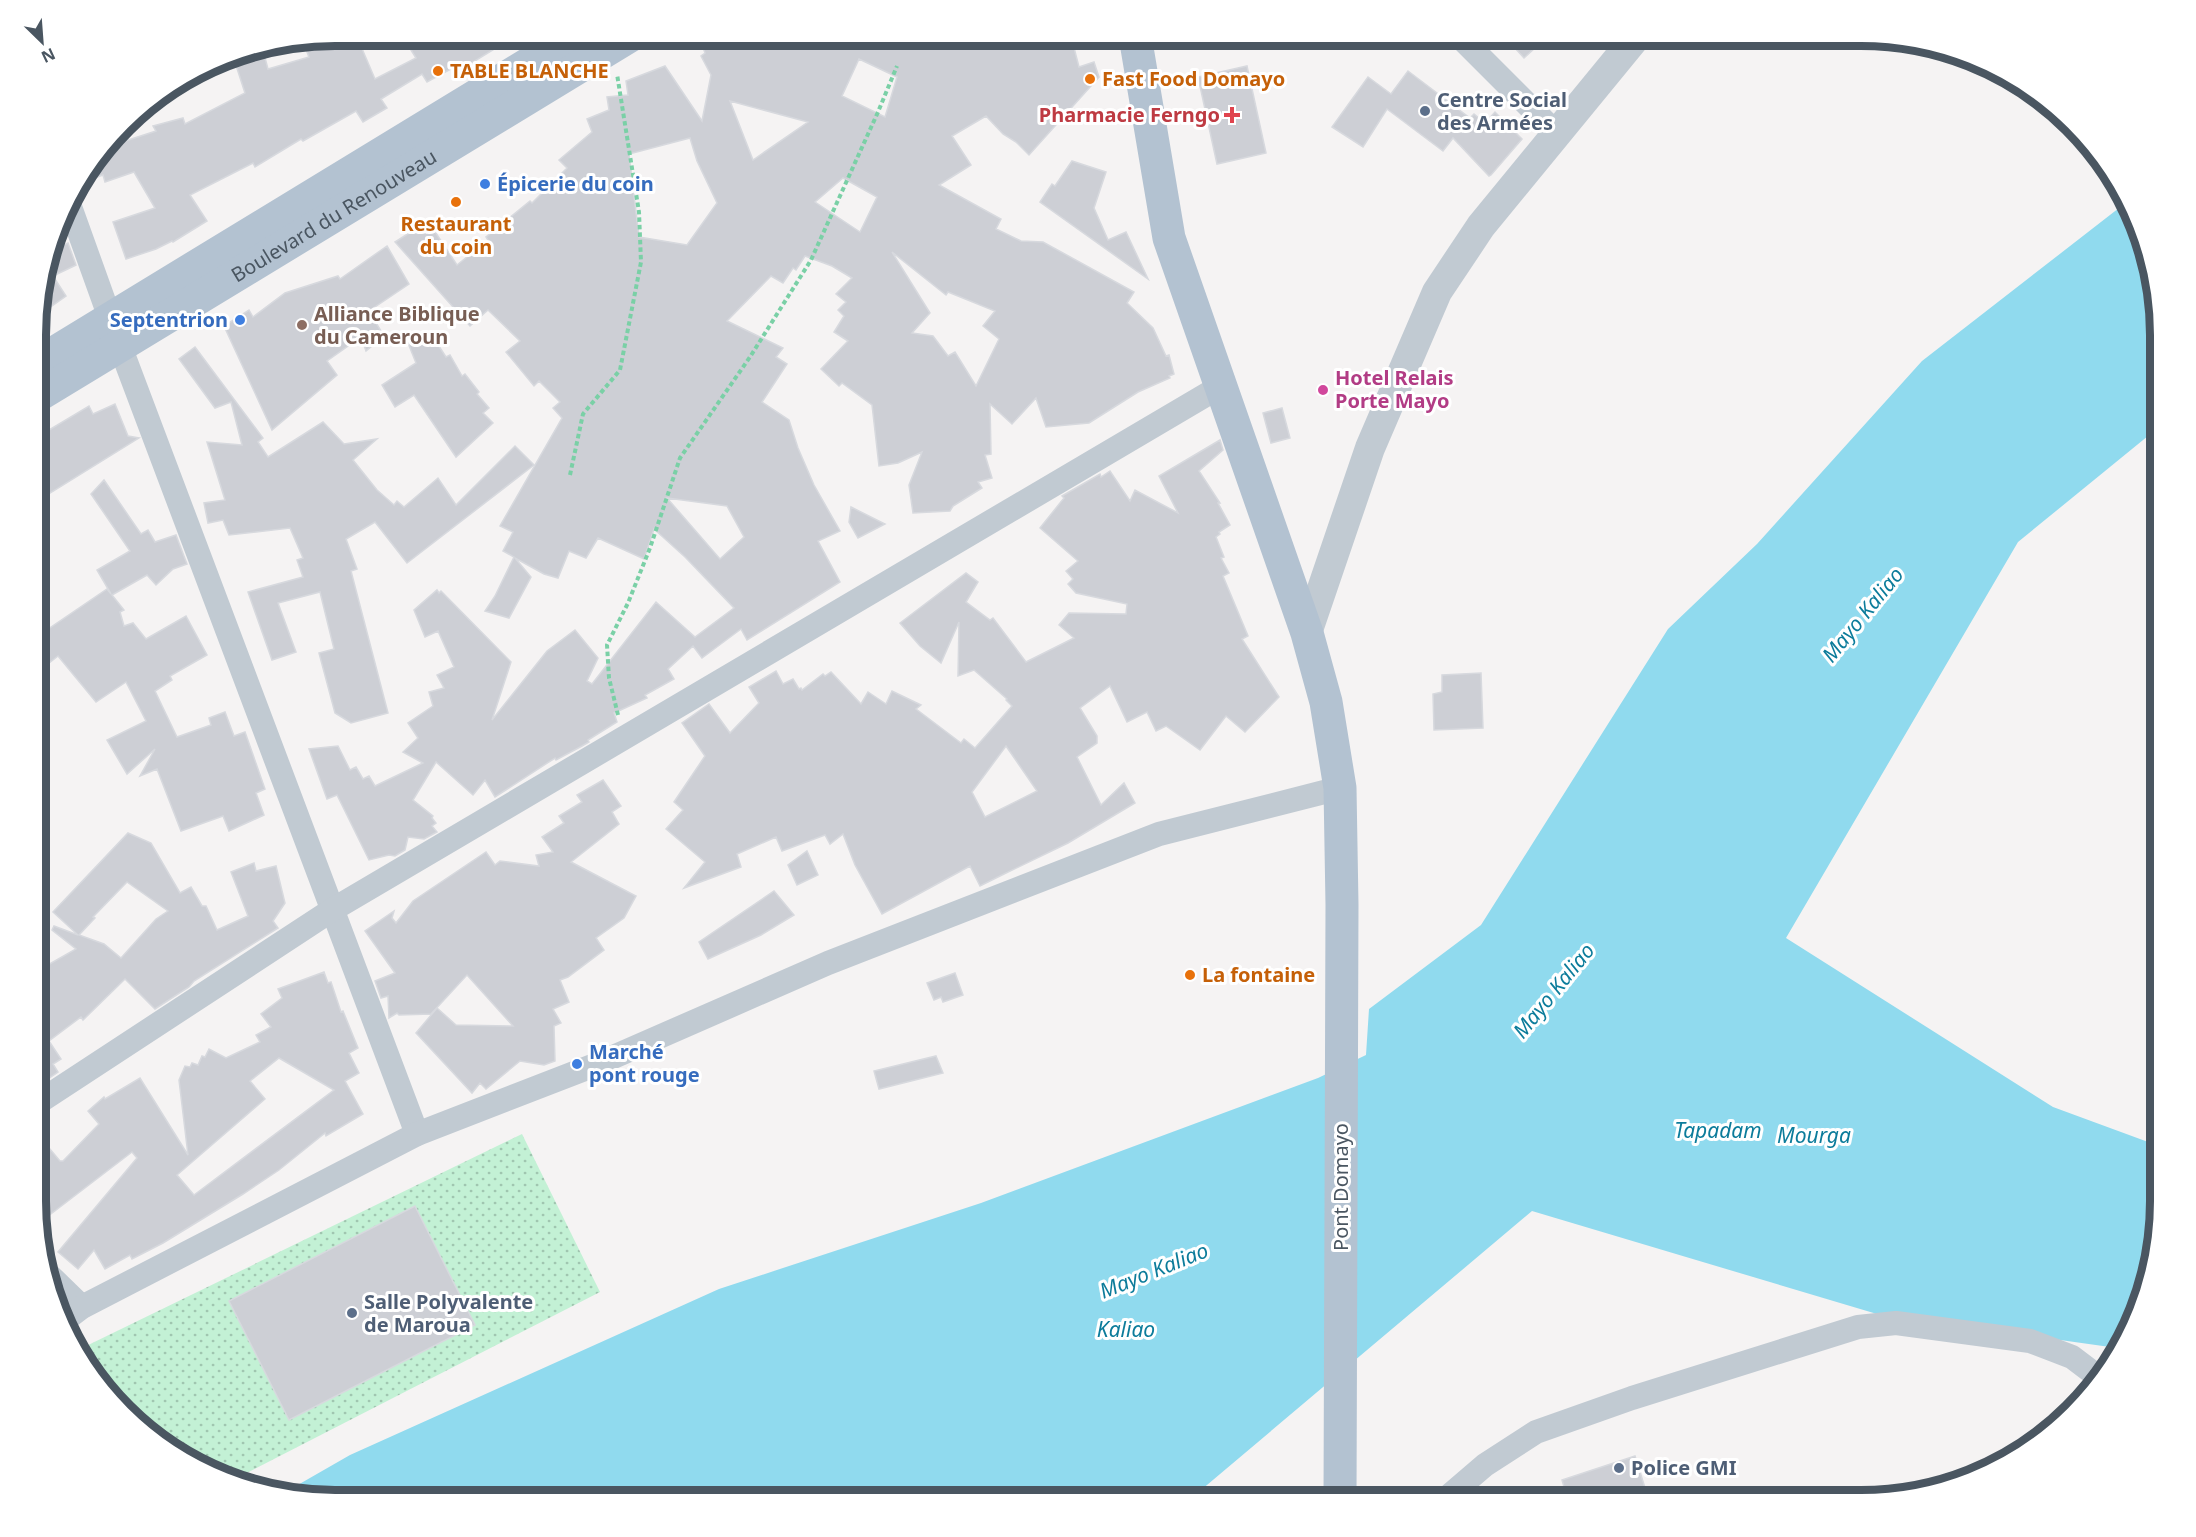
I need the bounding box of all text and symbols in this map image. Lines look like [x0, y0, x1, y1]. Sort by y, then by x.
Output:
north arrow [12, 12, 72, 72]
text: N [38, 43, 59, 68]
place label: TABLE BLANCHE [450, 57, 609, 84]
marker: TABLE BLANCHE [431, 64, 445, 78]
place label: Fast Food Domayo [1102, 65, 1285, 92]
marker: Fast Food Domayo [1083, 72, 1097, 86]
place label: Centre Social des Armées [1437, 86, 1567, 136]
place label: Pharmacie Ferngo [1039, 101, 1220, 128]
marker: Centre Social des Armées [1418, 104, 1432, 118]
marker: Pharmacie Ferngo [1225, 108, 1239, 122]
street label: Boulevard du Renouveau [226, 143, 441, 288]
place label: Épicerie du coin [497, 170, 654, 197]
marker: Épicerie du coin [478, 177, 492, 191]
marker: Restaurant du coin [449, 195, 463, 209]
place label: Restaurant du coin [401, 210, 512, 260]
place label: Alliance Biblique du Cameroun [314, 300, 480, 350]
place label: Septentrion [110, 306, 228, 333]
marker: Septentrion [233, 313, 247, 327]
marker: Alliance Biblique du Cameroun [295, 318, 309, 332]
place label: Hotel Relais Porte Mayo [1335, 364, 1454, 414]
marker: Hotel Relais Porte Mayo [1316, 383, 1330, 397]
water label: Mayo Kaliao [1815, 561, 1909, 668]
water label: Mayo Kaliao [1506, 937, 1600, 1044]
place label: La fontaine [1202, 961, 1315, 988]
marker: La fontaine [1183, 968, 1197, 982]
place label: Marché pont rouge [589, 1038, 700, 1088]
marker: Marché pont rouge [570, 1057, 584, 1071]
water label: Tapadam [1674, 1116, 1762, 1144]
water label: Mourga [1777, 1121, 1851, 1149]
street label: Pont Domayo [1327, 1123, 1354, 1251]
water label: Mayo Kaliao [1095, 1236, 1212, 1305]
place label: Salle Polyvalente de Maroua [364, 1288, 533, 1338]
marker: Salle Polyvalente de Maroua [345, 1306, 359, 1320]
water label: Kaliao [1097, 1315, 1155, 1343]
place label: Police GMI [1631, 1454, 1737, 1481]
marker: Police GMI [1612, 1461, 1626, 1475]

